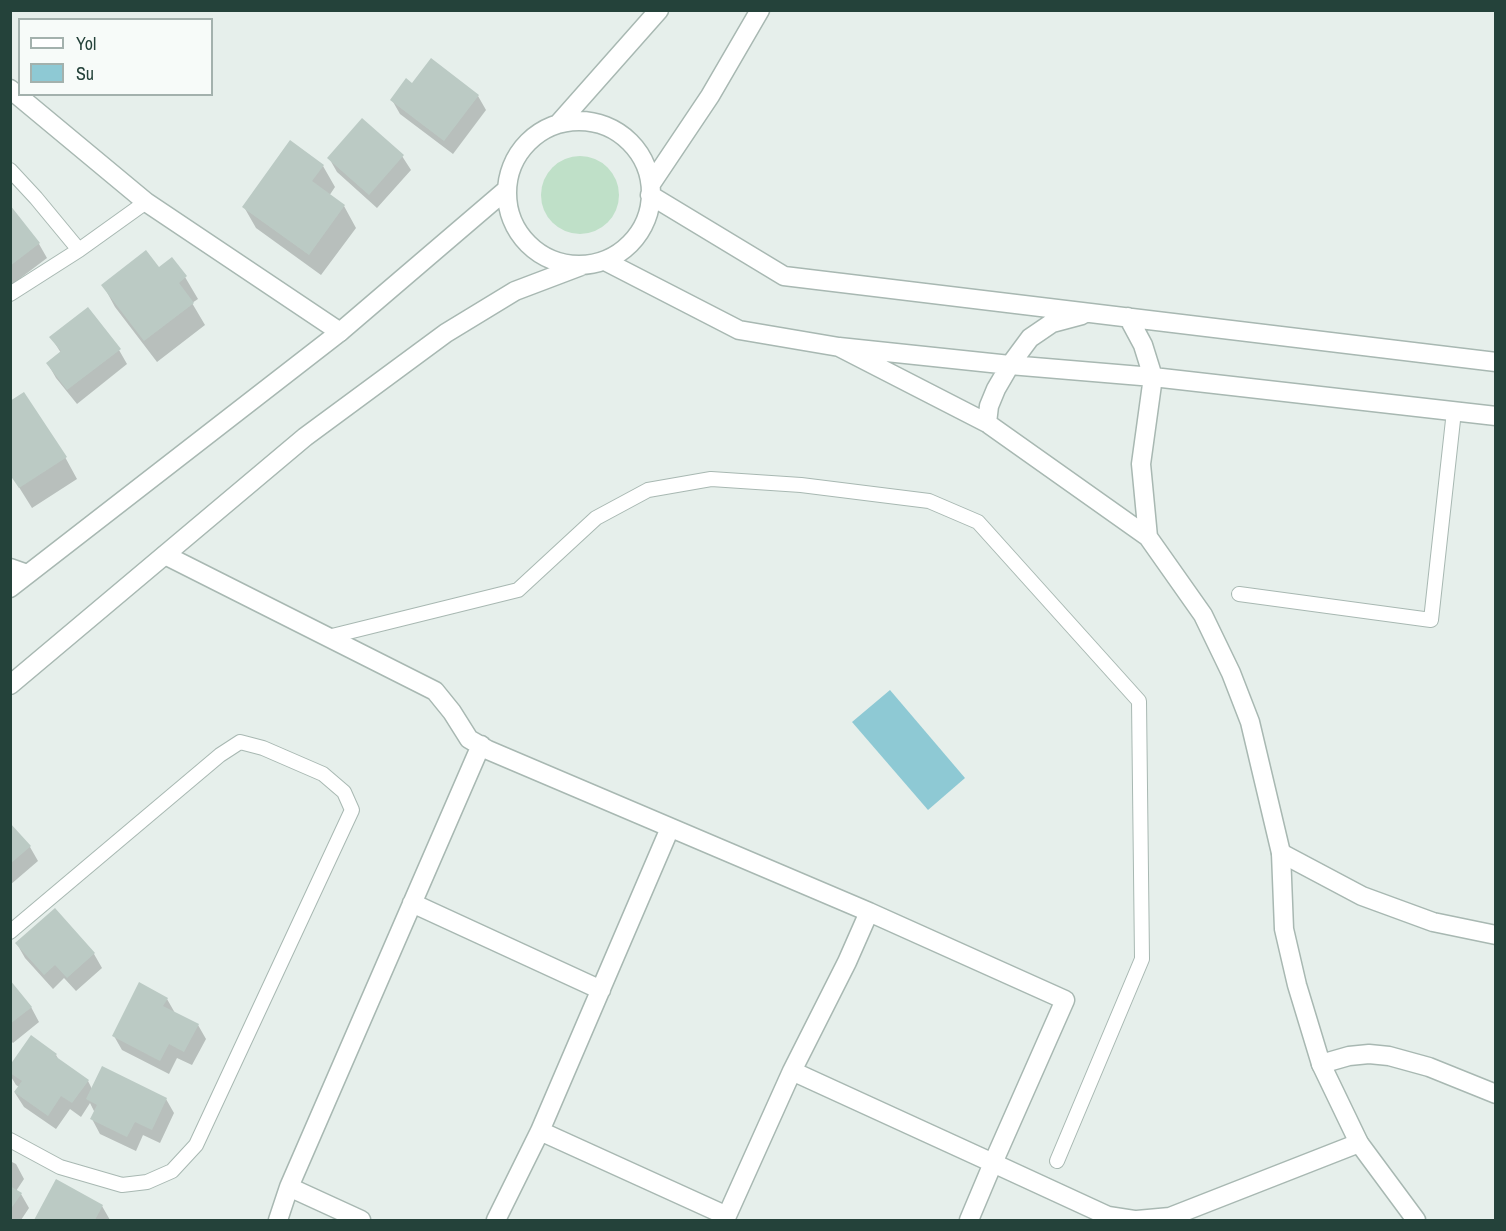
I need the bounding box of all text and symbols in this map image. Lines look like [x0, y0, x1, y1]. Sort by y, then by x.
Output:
legend [18, 18, 213, 96]
text: Yol [76, 31, 96, 56]
text: Su [76, 61, 94, 86]

